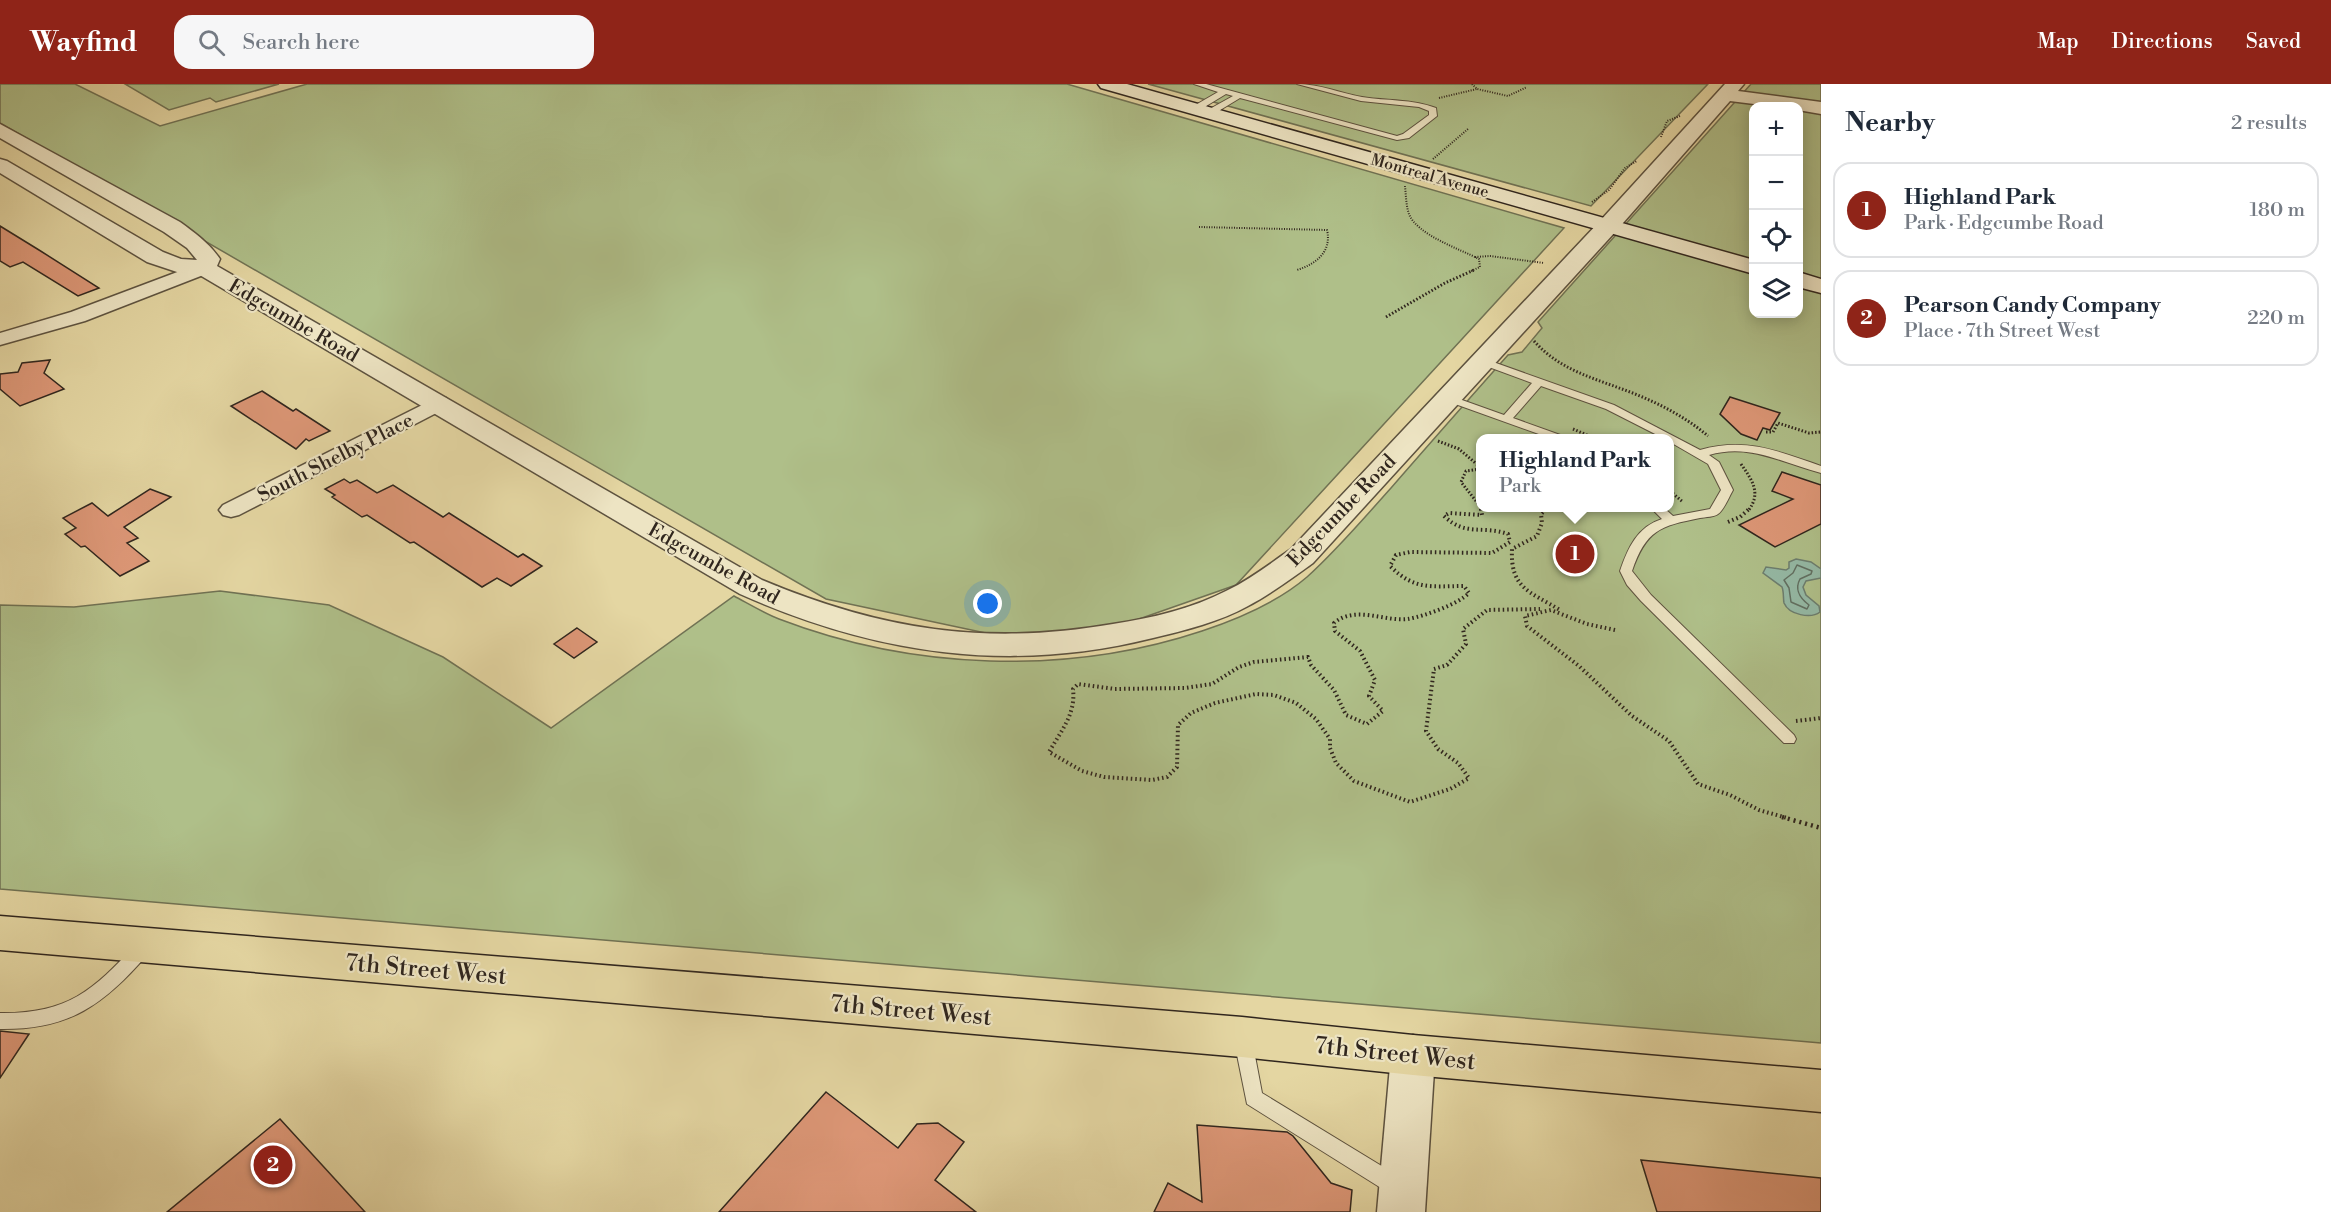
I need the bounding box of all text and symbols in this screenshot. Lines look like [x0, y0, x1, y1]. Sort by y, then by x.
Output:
search box [174, 15, 594, 69]
text: Wayfind [30, 25, 138, 60]
icon: search [195, 26, 228, 59]
text: Search here [243, 29, 360, 56]
text: Map [2037, 29, 2079, 55]
text: Directions [2112, 29, 2213, 55]
text: Saved [2246, 29, 2301, 55]
map controls [1749, 102, 1803, 318]
button: + [1749, 102, 1803, 156]
text: Nearby [1845, 107, 1935, 139]
text: 2 results [2231, 111, 2307, 136]
street label: Montreal Avenue [1368, 150, 1491, 202]
button: − [1749, 156, 1803, 210]
text: Highland Park [1904, 184, 2056, 211]
text: 1 [1862, 198, 1871, 223]
text: 180 m [2250, 198, 2305, 223]
button: locate [1749, 210, 1803, 264]
text: Park · Edgcumbe Road [1904, 211, 2104, 236]
button: layers [1749, 264, 1803, 318]
street label: Edgcumbe Road [224, 274, 364, 369]
text: Pearson Candy Company [1904, 292, 2161, 319]
text: 2 [1860, 306, 1873, 331]
text: 220 m [2247, 306, 2305, 331]
text: Place · 7th Street West [1904, 319, 2100, 344]
street label: South Shelby Place [253, 408, 418, 508]
popup [1476, 434, 1674, 512]
text: Highland Park [1499, 447, 1651, 474]
street label: Edgcumbe Road [1282, 449, 1402, 572]
text: Park [1499, 474, 1541, 499]
street label: Edgcumbe Road [643, 518, 784, 611]
pin: 1 [1556, 532, 1594, 576]
your location [973, 589, 1002, 618]
street label: 7th Street West [344, 948, 508, 992]
street label: 7th Street West [829, 989, 993, 1033]
street label: 7th Street West [1313, 1031, 1477, 1077]
pin: 2 [254, 1142, 292, 1188]

